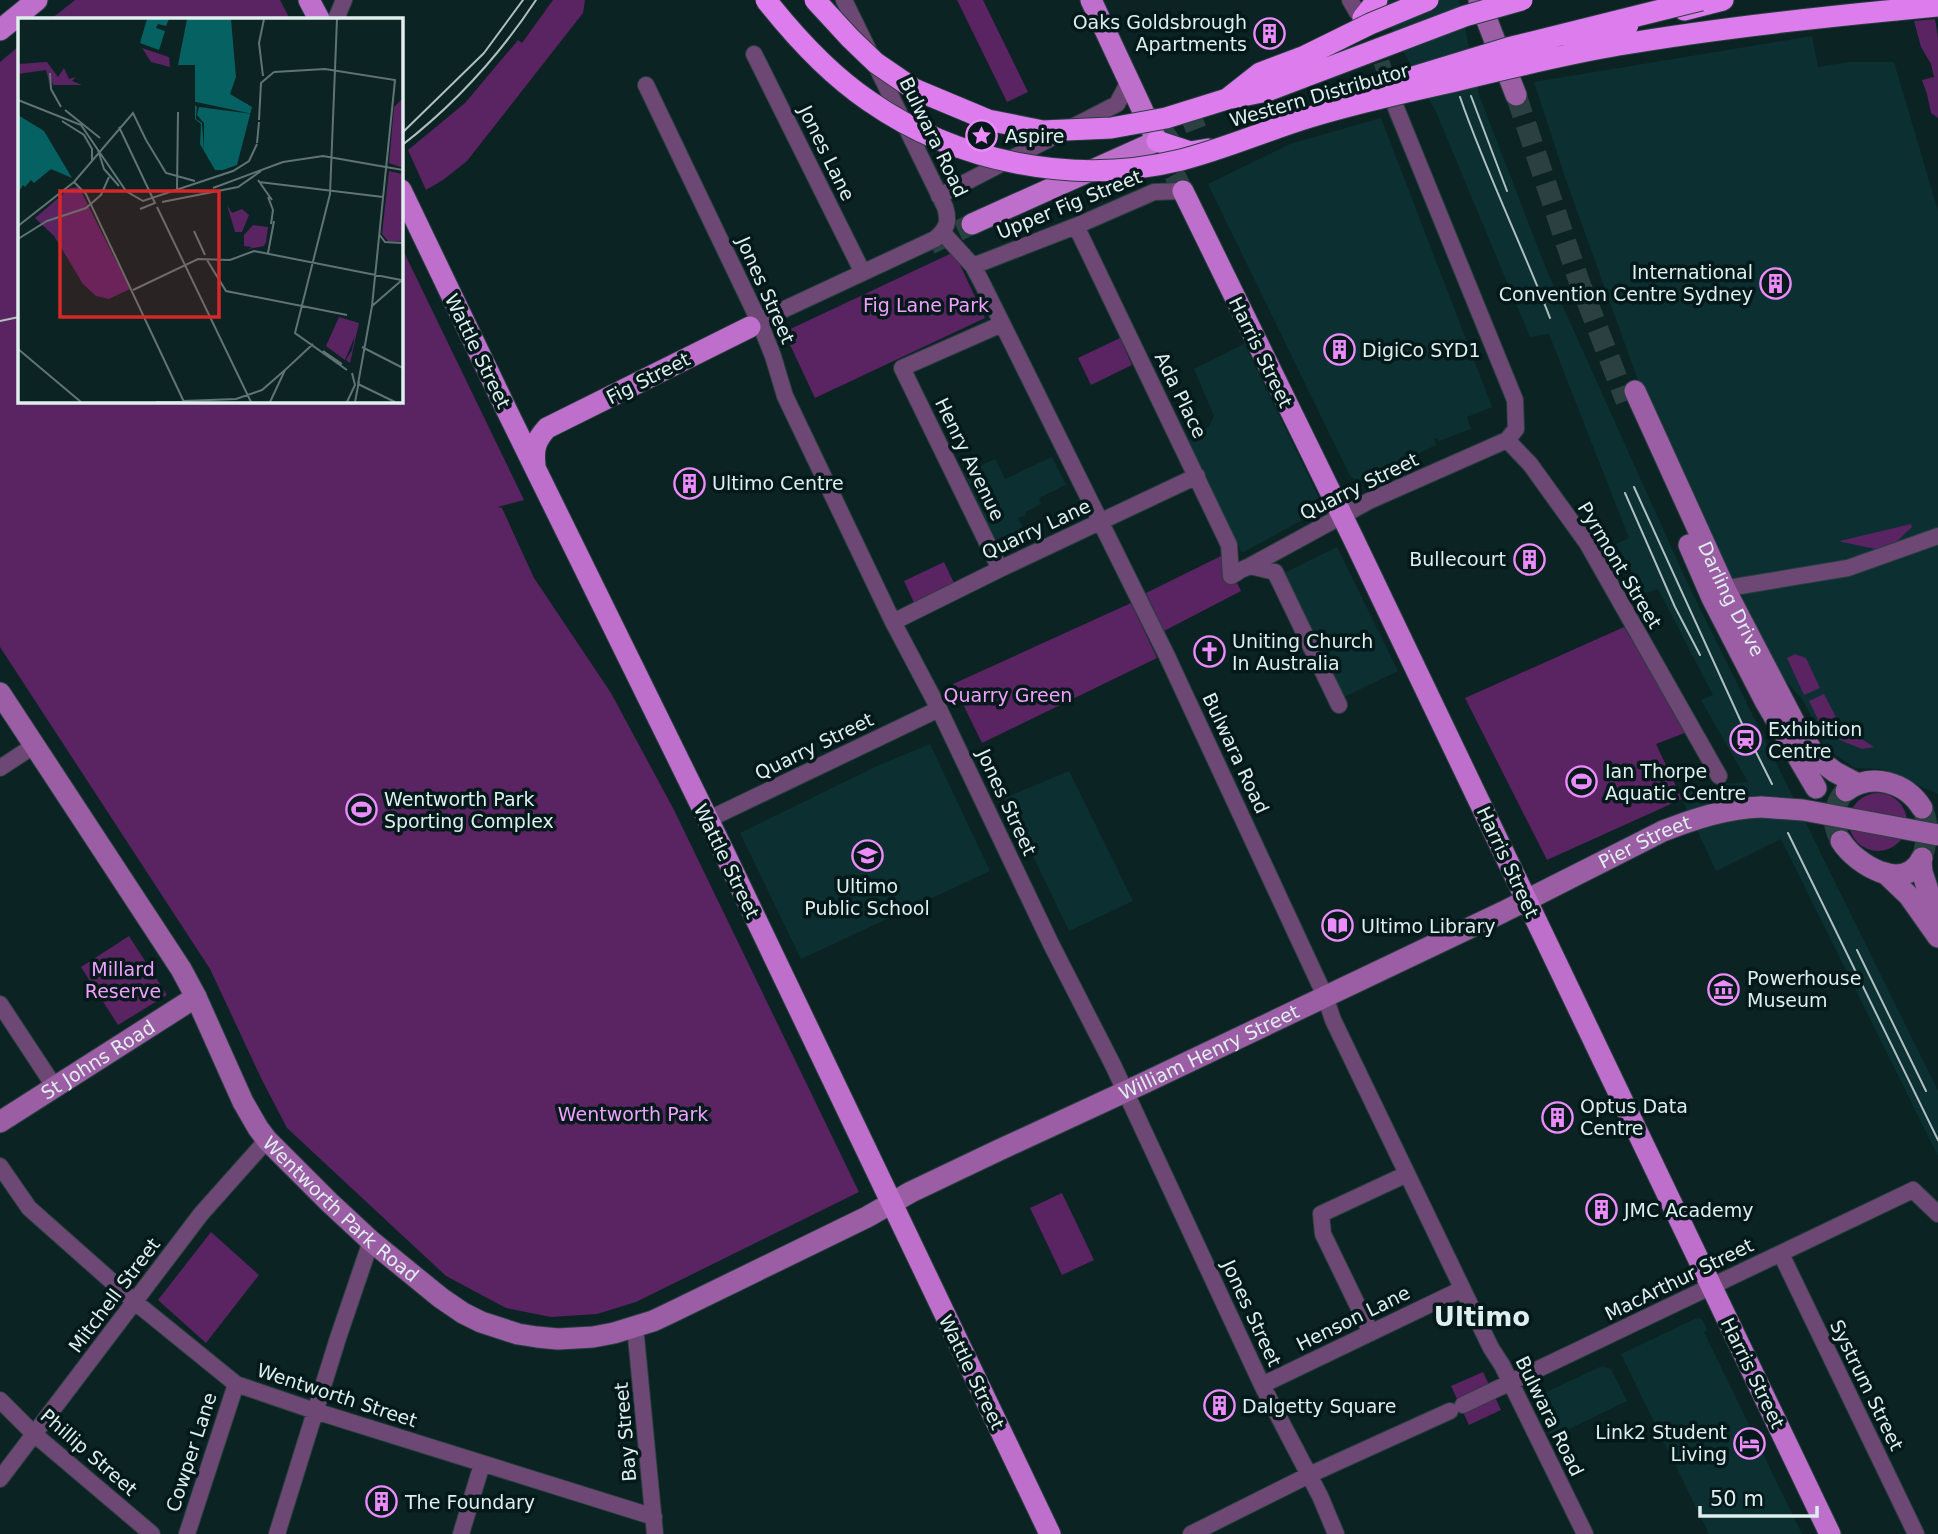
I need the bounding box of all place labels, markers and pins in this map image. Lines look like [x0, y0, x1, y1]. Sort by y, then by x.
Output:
place label: Oaks Goldsbrough Apartments [1073, 11, 1247, 55]
building icon: Oaks Goldsbrough Apartments [1253, 16, 1287, 50]
place icon: Aspire [965, 119, 999, 153]
place label: Aspire [1005, 125, 1064, 147]
place label: International Convention Centre Sydney [1499, 261, 1753, 305]
building icon: International Convention Centre Sydney [1759, 266, 1793, 300]
building icon: DigiCo SYD1 [1322, 333, 1356, 367]
place label: DigiCo SYD1 [1362, 339, 1481, 361]
building icon: Ultimo Centre [672, 466, 706, 500]
place label: Ultimo Centre [712, 472, 844, 494]
building icon: Bullecourt [1512, 542, 1546, 576]
place label: Bullecourt [1409, 548, 1506, 570]
place label: Uniting Church In Australia [1232, 630, 1373, 674]
church icon: Uniting Church In Australia [1192, 635, 1226, 669]
place label: Exhibition Centre [1768, 718, 1862, 762]
station icon: Exhibition Centre [1728, 723, 1762, 757]
place label: Ian Thorpe Aquatic Centre [1605, 760, 1746, 804]
sports icon: Ian Thorpe Aquatic Centre [1565, 765, 1599, 799]
place label: Wentworth Park Sporting Complex [384, 788, 554, 832]
sports icon: Wentworth Park Sporting Complex [344, 793, 378, 827]
school or university icon: Ultimo Public School [850, 838, 884, 872]
place label: Ultimo Public School [804, 875, 930, 919]
library icon: Ultimo Library [1321, 909, 1355, 943]
place label: Ultimo Library [1361, 915, 1496, 937]
place label: Powerhouse Museum [1747, 967, 1861, 1011]
museum icon: Powerhouse Museum [1707, 972, 1741, 1006]
place label: Optus Data Centre [1580, 1095, 1688, 1139]
building icon: Optus Data Centre [1540, 1100, 1574, 1134]
building icon: JMC Academy [1584, 1193, 1618, 1227]
place label: JMC Academy [1623, 1199, 1754, 1221]
building icon: Dalgetty Square [1202, 1389, 1236, 1423]
place label: Dalgetty Square [1242, 1395, 1396, 1417]
place label: Link2 Student Living [1595, 1421, 1727, 1465]
hotel icon: Link2 Student Living [1733, 1426, 1767, 1460]
building icon: The Foundary [365, 1485, 399, 1519]
place label: The Foundary [404, 1491, 535, 1513]

